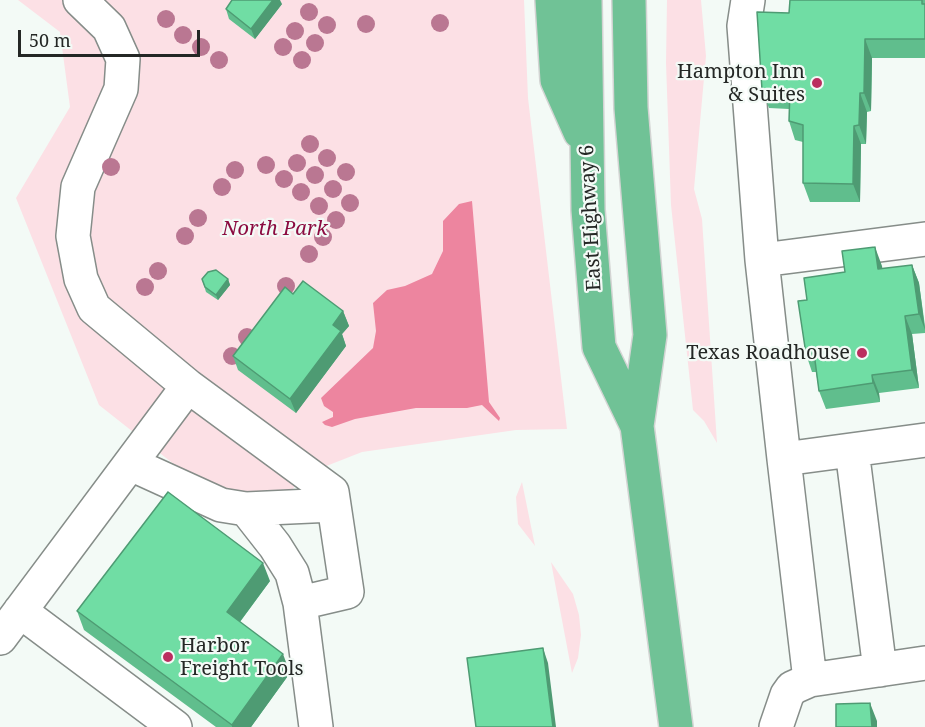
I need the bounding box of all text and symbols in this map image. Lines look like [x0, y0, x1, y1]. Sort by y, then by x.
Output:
scale bar [21, 18, 202, 56]
text: 50 m [29, 28, 71, 52]
place label: Hampton Inn & Suites [677, 60, 805, 107]
marker: Hampton Inn & Suites [810, 76, 824, 90]
street label: East Highway 6 [575, 144, 607, 292]
park label: North Park [222, 217, 328, 241]
place label: Texas Roadhouse [686, 341, 850, 365]
marker: Texas Roadhouse [855, 346, 869, 360]
place label: Harbor Freight Tools [180, 634, 304, 681]
marker: Harbor Freight Tools [161, 650, 175, 664]

